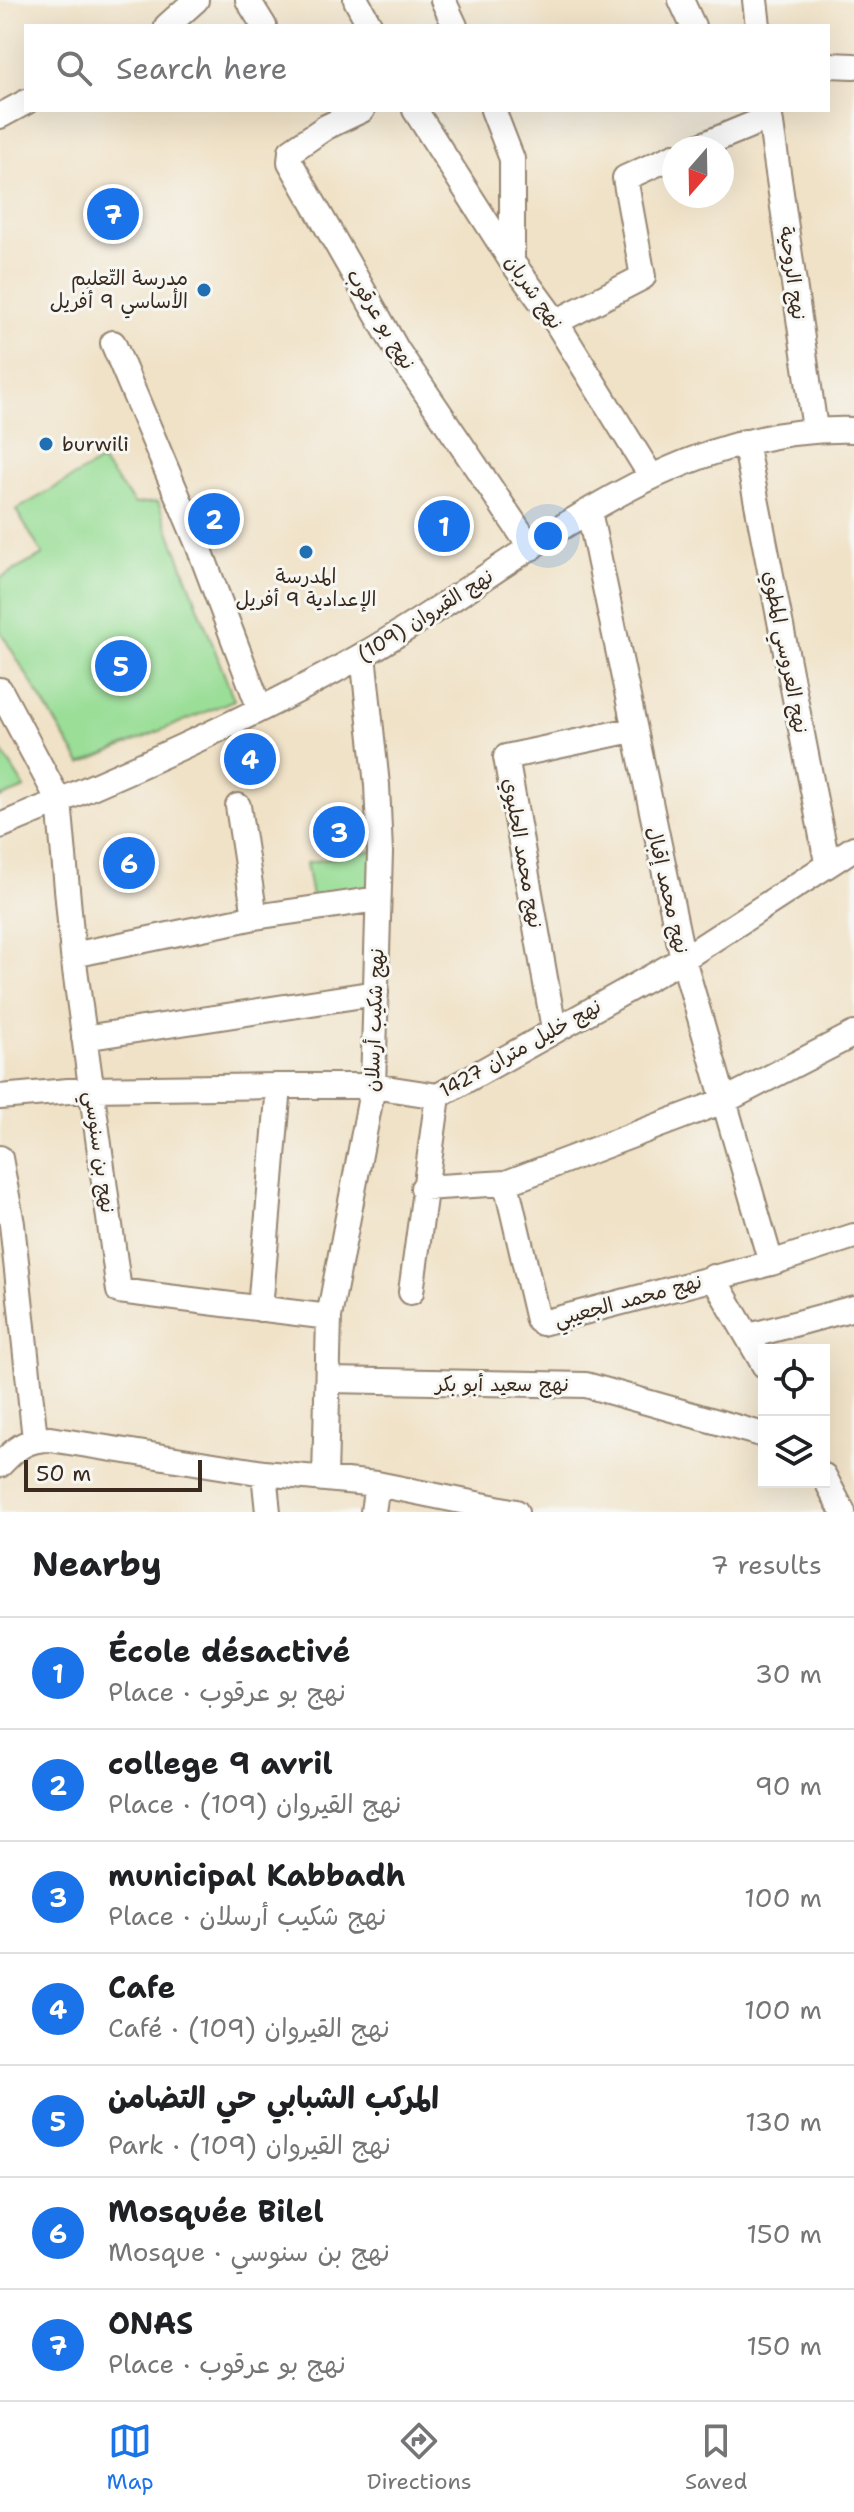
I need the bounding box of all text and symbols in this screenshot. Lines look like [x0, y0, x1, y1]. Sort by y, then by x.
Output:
search box [24, 24, 830, 112]
icon: search [52, 46, 96, 90]
text: Search here [116, 48, 287, 89]
north arrow [662, 136, 734, 208]
pin: 7 [87, 184, 139, 244]
street label: نهج الروحية [773, 225, 812, 322]
street label: نهج شربان [498, 250, 569, 335]
street label: نهج بو عرقوب [340, 264, 421, 374]
place label: مدرسة التّعليم الأساسي 9 أفريل [50, 265, 188, 319]
marker: مدرسة التّعليم الأساسي 9 أفريل [195, 281, 213, 299]
place label: burwili [62, 431, 129, 457]
marker: burwili [37, 435, 55, 453]
pin: 2 [188, 489, 240, 549]
pin: 1 [418, 496, 470, 556]
your location [528, 516, 568, 556]
marker: المدرسة الإعدادية 9 أفريل [297, 543, 315, 561]
place label: المدرسة الإعدادية 9 أفريل [236, 563, 376, 612]
street label: نهج القيروان (109) [352, 563, 498, 668]
street label: نهج العروسي المطوي [753, 569, 814, 736]
pin: 5 [95, 636, 147, 696]
pin: 4 [224, 729, 276, 789]
street label: نهج محمد الحليوي [495, 776, 549, 930]
pin: 3 [313, 802, 365, 862]
street label: نهج محمد إقبال [640, 824, 695, 956]
pin: 6 [103, 833, 155, 893]
street label: نهج شكيب أرسلان [358, 948, 391, 1092]
street label: نهج خليل متران 1427 [435, 993, 606, 1104]
street label: نهج بن سنوسي [74, 1089, 121, 1215]
street label: نهج محمد الجعيبي [551, 1268, 706, 1337]
map controls [758, 1344, 830, 1488]
button: locate [758, 1344, 830, 1416]
street label: نهج سعيد أبو بكر [433, 1371, 569, 1398]
button: layers [758, 1416, 830, 1488]
scale bar [24, 1456, 202, 1492]
text: 50 m [36, 1459, 91, 1488]
text: Nearby [32, 1541, 162, 1587]
text: 7 results [710, 1547, 822, 1582]
text: École désactivé [108, 1631, 350, 1672]
text: 1 [52, 1656, 64, 1691]
text: 30 m [755, 1656, 822, 1691]
text: Place · نهج بو عرقوب [108, 1674, 346, 1709]
text: college 9 avril [108, 1743, 333, 1784]
text: 2 [49, 1768, 67, 1803]
text: 90 m [755, 1768, 822, 1803]
text: Place · نهج القيروان (109) [108, 1786, 401, 1821]
text: municipal Kabbadh [108, 1855, 406, 1896]
text: 3 [49, 1880, 67, 1915]
text: 100 m [744, 1880, 822, 1915]
text: Place · نهج شكيب أرسلان [108, 1898, 386, 1933]
text: Cafe [108, 1967, 176, 2008]
text: 4 [49, 1992, 67, 2027]
text: 100 m [744, 1992, 822, 2027]
text: Café · نهج القيروان (109) [108, 2010, 390, 2045]
text: المركب الشبابي حي التضامن [108, 2077, 439, 2118]
text: 5 [50, 2104, 66, 2139]
text: 130 m [745, 2104, 822, 2139]
text: Park · نهج القيروان (109) [108, 2127, 391, 2162]
text: Mosquée Bilel [108, 2191, 324, 2232]
text: 6 [49, 2216, 67, 2251]
text: 150 m [746, 2216, 822, 2251]
text: Mosque · نهج بن سنوسي [108, 2234, 390, 2269]
text: ONAS [108, 2303, 193, 2344]
text: 7 [49, 2328, 67, 2363]
text: 150 m [746, 2328, 822, 2363]
text: Place · نهج بو عرقوب [108, 2346, 346, 2381]
tab: Map [107, 2419, 154, 2496]
tab: Directions [367, 2419, 472, 2496]
tab: Saved [685, 2419, 747, 2496]

